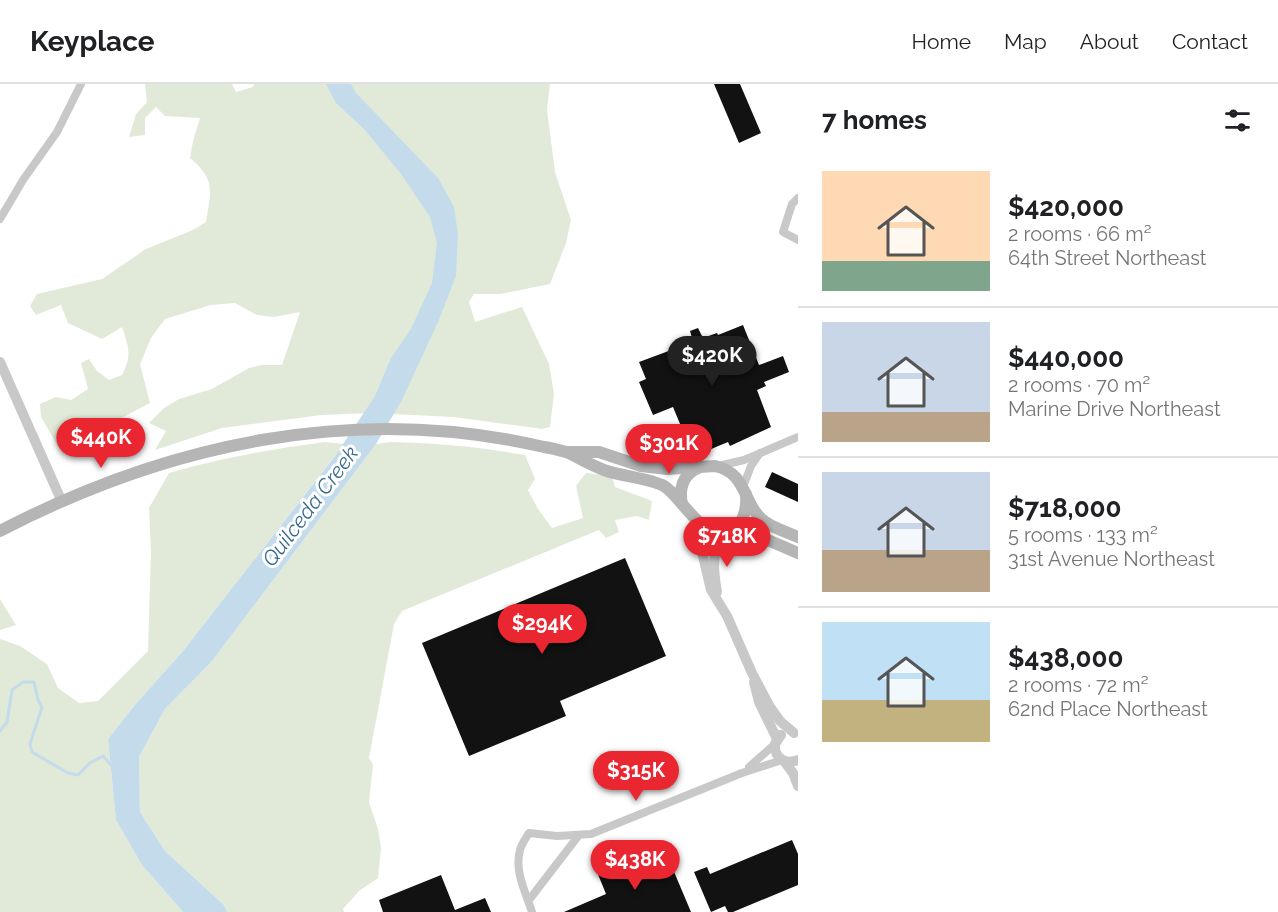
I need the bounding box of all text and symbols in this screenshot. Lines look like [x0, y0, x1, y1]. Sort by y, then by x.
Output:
text: Keyplace [30, 25, 155, 58]
text: Home [912, 29, 971, 54]
text: Map [1004, 29, 1047, 54]
text: About [1080, 29, 1139, 54]
text: Contact [1172, 29, 1248, 54]
icon: filters [1221, 104, 1254, 137]
text: 7 homes [822, 105, 927, 135]
text: $420,000 [1008, 192, 1124, 222]
icon: home [870, 195, 942, 267]
text: 2 rooms · 66 m² [1008, 222, 1151, 246]
text: 64th Street Northeast [1008, 246, 1207, 270]
pin: $420K [670, 336, 754, 387]
text: $420K [681, 343, 743, 367]
text: $440,000 [1008, 343, 1124, 373]
icon: home [870, 346, 942, 418]
text: 2 rooms · 70 m² [1008, 373, 1150, 397]
text: Marine Drive Northeast [1008, 397, 1221, 421]
pin: $440K [59, 418, 143, 469]
pin: $301K [627, 424, 711, 475]
text: $440K [70, 425, 132, 449]
text: $301K [639, 431, 699, 455]
water label: Quilceda Creek [257, 441, 363, 571]
text: $718,000 [1008, 493, 1122, 523]
icon: home [870, 496, 942, 568]
pin: $718K [685, 517, 769, 568]
text: 5 rooms · 133 m² [1008, 523, 1158, 547]
text: $718K [697, 524, 757, 548]
text: 31st Avenue Northeast [1008, 547, 1215, 571]
pin: $294K [500, 604, 584, 655]
text: $294K [512, 611, 572, 635]
text: $438,000 [1008, 643, 1123, 673]
icon: home [870, 646, 942, 718]
text: 2 rooms · 72 m² [1008, 673, 1148, 697]
text: 62nd Place Northeast [1008, 697, 1208, 721]
pin: $315K [594, 751, 678, 802]
text: $315K [607, 758, 665, 782]
pin: $438K [593, 840, 677, 891]
text: $438K [605, 847, 665, 871]

